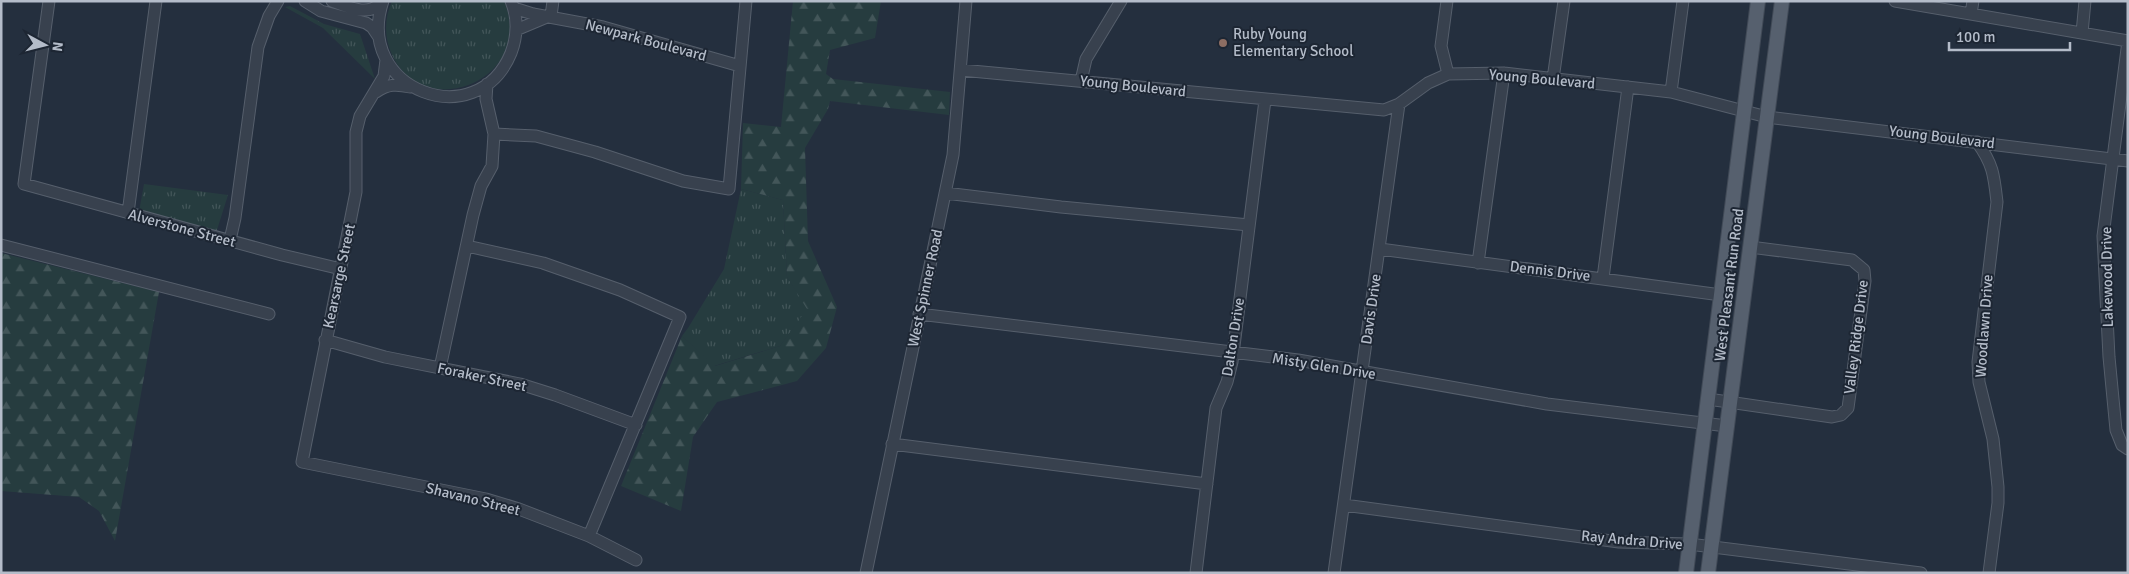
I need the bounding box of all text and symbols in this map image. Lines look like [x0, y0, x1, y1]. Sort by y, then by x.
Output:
street label: Newpark Boulevard [583, 15, 709, 65]
north arrow [20, 20, 70, 70]
scale bar [1949, 20, 2070, 52]
place label: Ruby Young Elementary School [1233, 25, 1354, 60]
text: 100 m [1956, 28, 1996, 46]
marker: Ruby Young Elementary School [1217, 37, 1229, 49]
text: N [48, 41, 66, 52]
street label: Young Boulevard [1488, 65, 1596, 93]
street label: Young Boulevard [1079, 71, 1187, 101]
street label: Young Boulevard [1888, 122, 1996, 152]
street label: Alverstone Street [126, 205, 238, 251]
street label: West Pleasant Run Road [1711, 207, 1747, 363]
street label: Kearsarge Street [319, 222, 359, 330]
street label: Lakewood Drive [2097, 226, 2117, 328]
street label: West Spinner Road [904, 227, 946, 349]
street label: Dennis Drive [1509, 257, 1591, 285]
street label: Davis Drive [1357, 273, 1385, 345]
street label: Woodlawn Drive [1971, 274, 1997, 378]
street label: Valley Ridge Drive [1840, 279, 1872, 395]
street label: Dalton Drive [1218, 296, 1248, 378]
street label: Misty Glen Drive [1271, 349, 1377, 383]
street label: Foraker Street [436, 359, 528, 395]
street label: Shavano Street [424, 479, 522, 519]
street label: Ray Andra Drive [1581, 527, 1683, 553]

